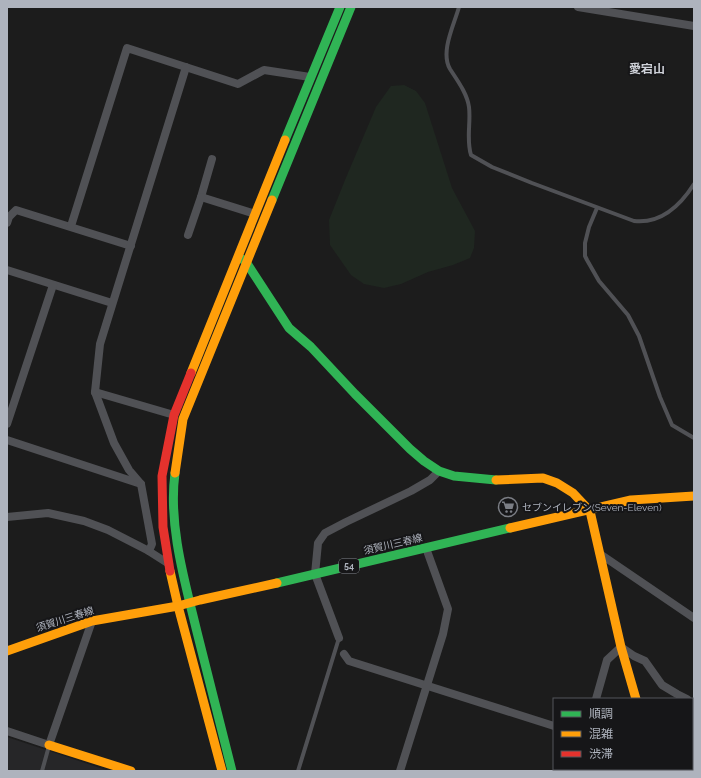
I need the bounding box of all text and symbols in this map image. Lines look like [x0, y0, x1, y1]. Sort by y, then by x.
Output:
district label: 愛宕山 [629, 62, 665, 76]
supermarket icon: セブンイレブン(Seven-Eleven) [497, 496, 519, 518]
place label: セブンイレブン(Seven-Eleven) [522, 502, 662, 513]
street label: 須賀川三春線 [363, 532, 423, 556]
road number: 54 [339, 559, 359, 573]
street label: 須賀川三春線 [35, 604, 95, 634]
legend [553, 698, 693, 770]
text: 順調 [589, 707, 613, 721]
text: 混雑 [589, 727, 613, 741]
text: 渋滞 [589, 747, 613, 761]

